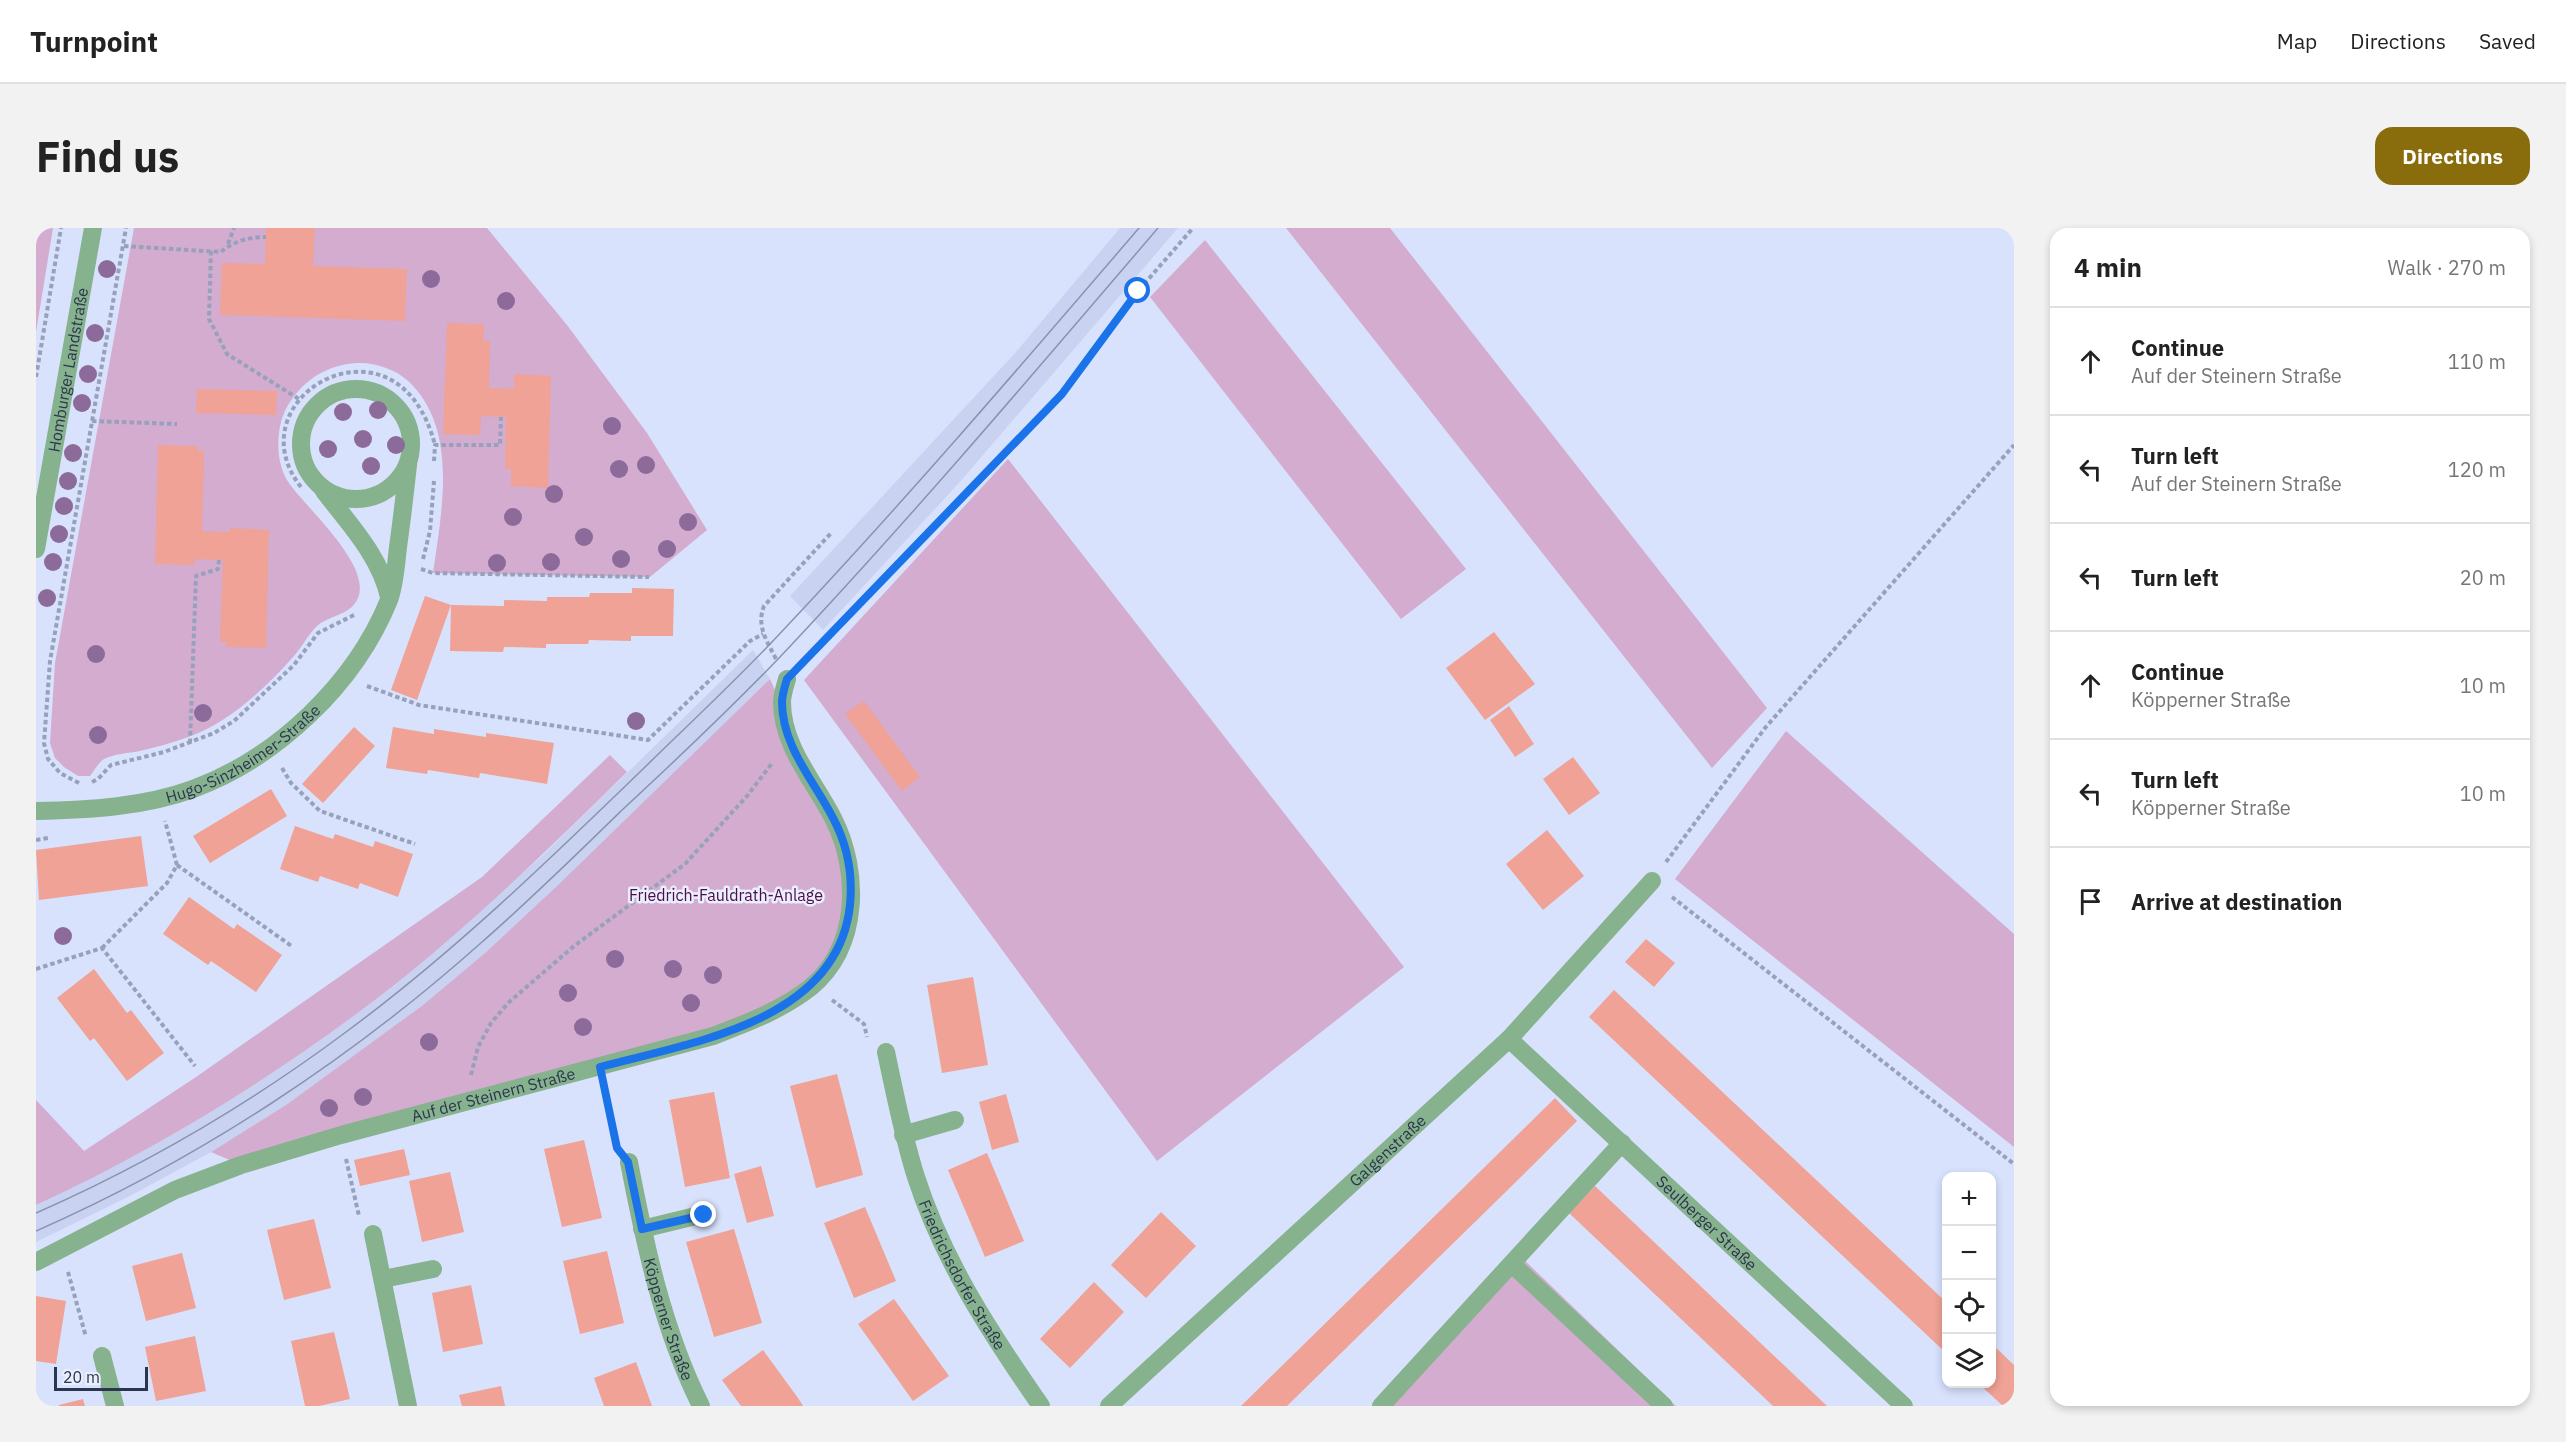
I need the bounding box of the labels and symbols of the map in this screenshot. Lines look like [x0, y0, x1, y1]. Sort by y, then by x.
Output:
route start [1124, 277, 1150, 303]
street label: Homburger Landstraße [43, 286, 92, 454]
street label: Hugo-Sinzheimer-Straße [163, 700, 324, 807]
park label: Friedrich-Fauldrath-Anlage [629, 885, 823, 905]
street label: Auf der Steinern Straße [409, 1063, 577, 1126]
street label: Galgenstraße [1345, 1110, 1430, 1191]
street label: Seulberger Straße [1652, 1171, 1761, 1275]
street label: Friedrichsdorfer Straße [915, 1197, 1010, 1354]
route end [690, 1201, 716, 1227]
street label: Köpperner Straße [640, 1256, 698, 1384]
scale bar [54, 1364, 148, 1392]

